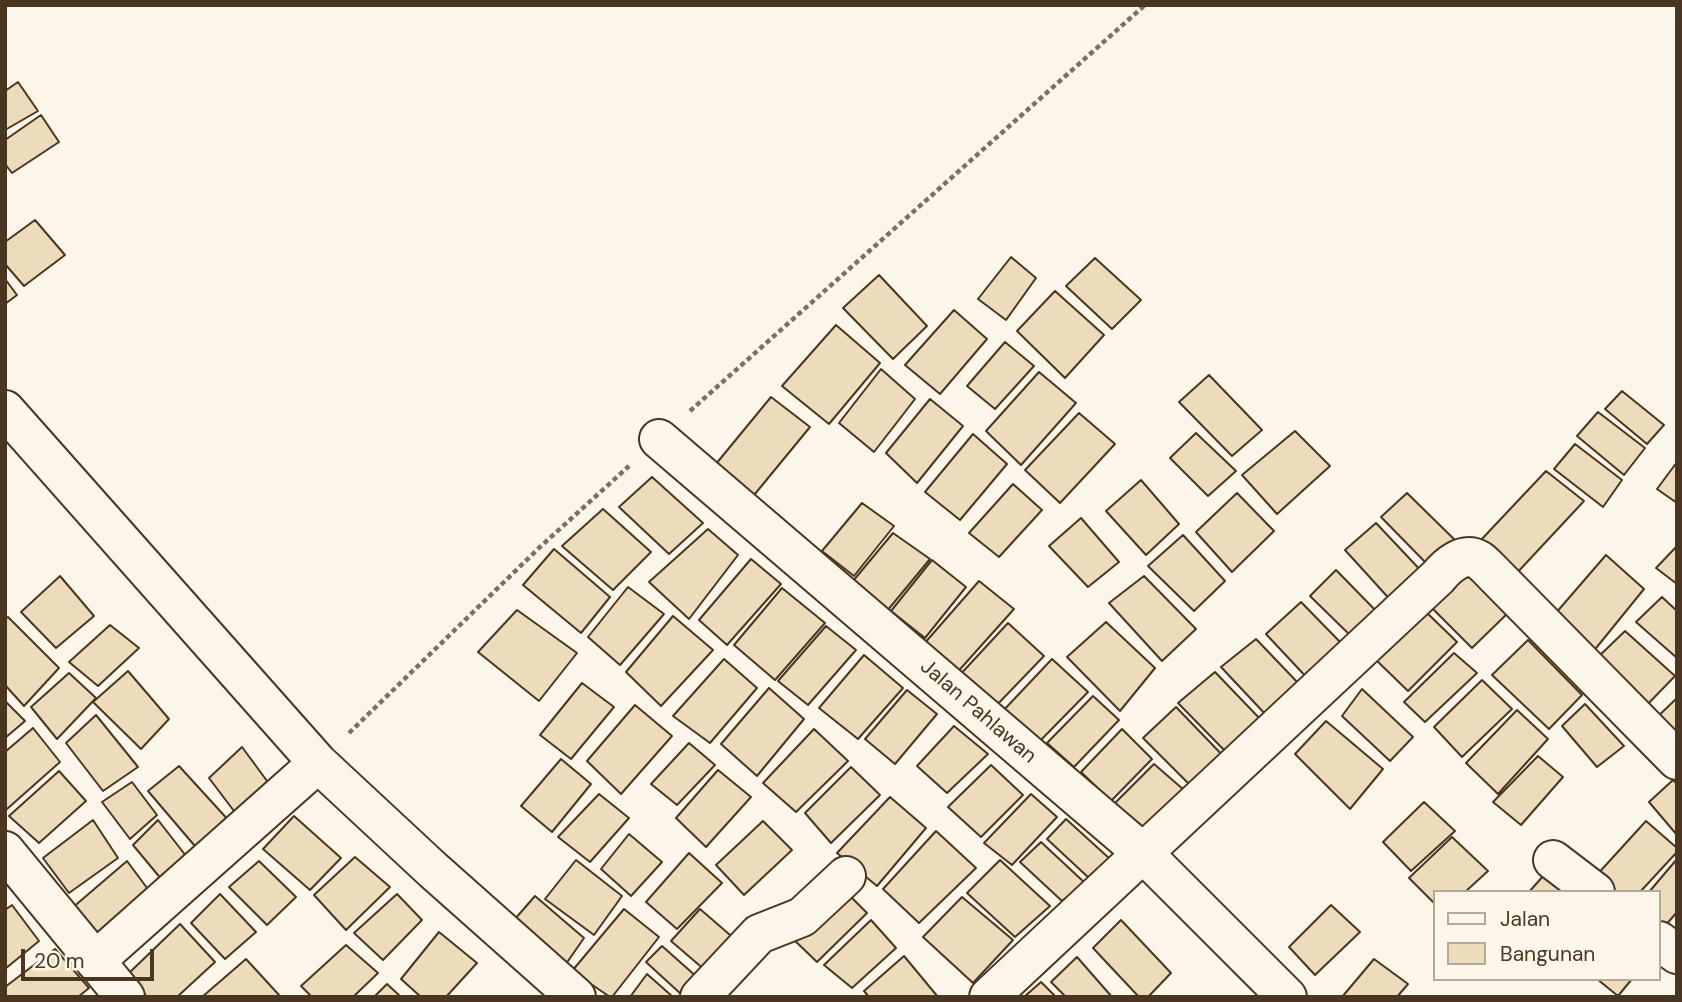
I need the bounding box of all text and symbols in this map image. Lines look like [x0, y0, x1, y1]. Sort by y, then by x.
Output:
street label: Jalan Pahlawan [915, 655, 1041, 769]
legend [1434, 890, 1661, 981]
text: Jalan [1500, 905, 1550, 933]
scale bar [24, 936, 158, 980]
text: Bangunan [1500, 940, 1595, 968]
text: 20 m [34, 947, 85, 975]

